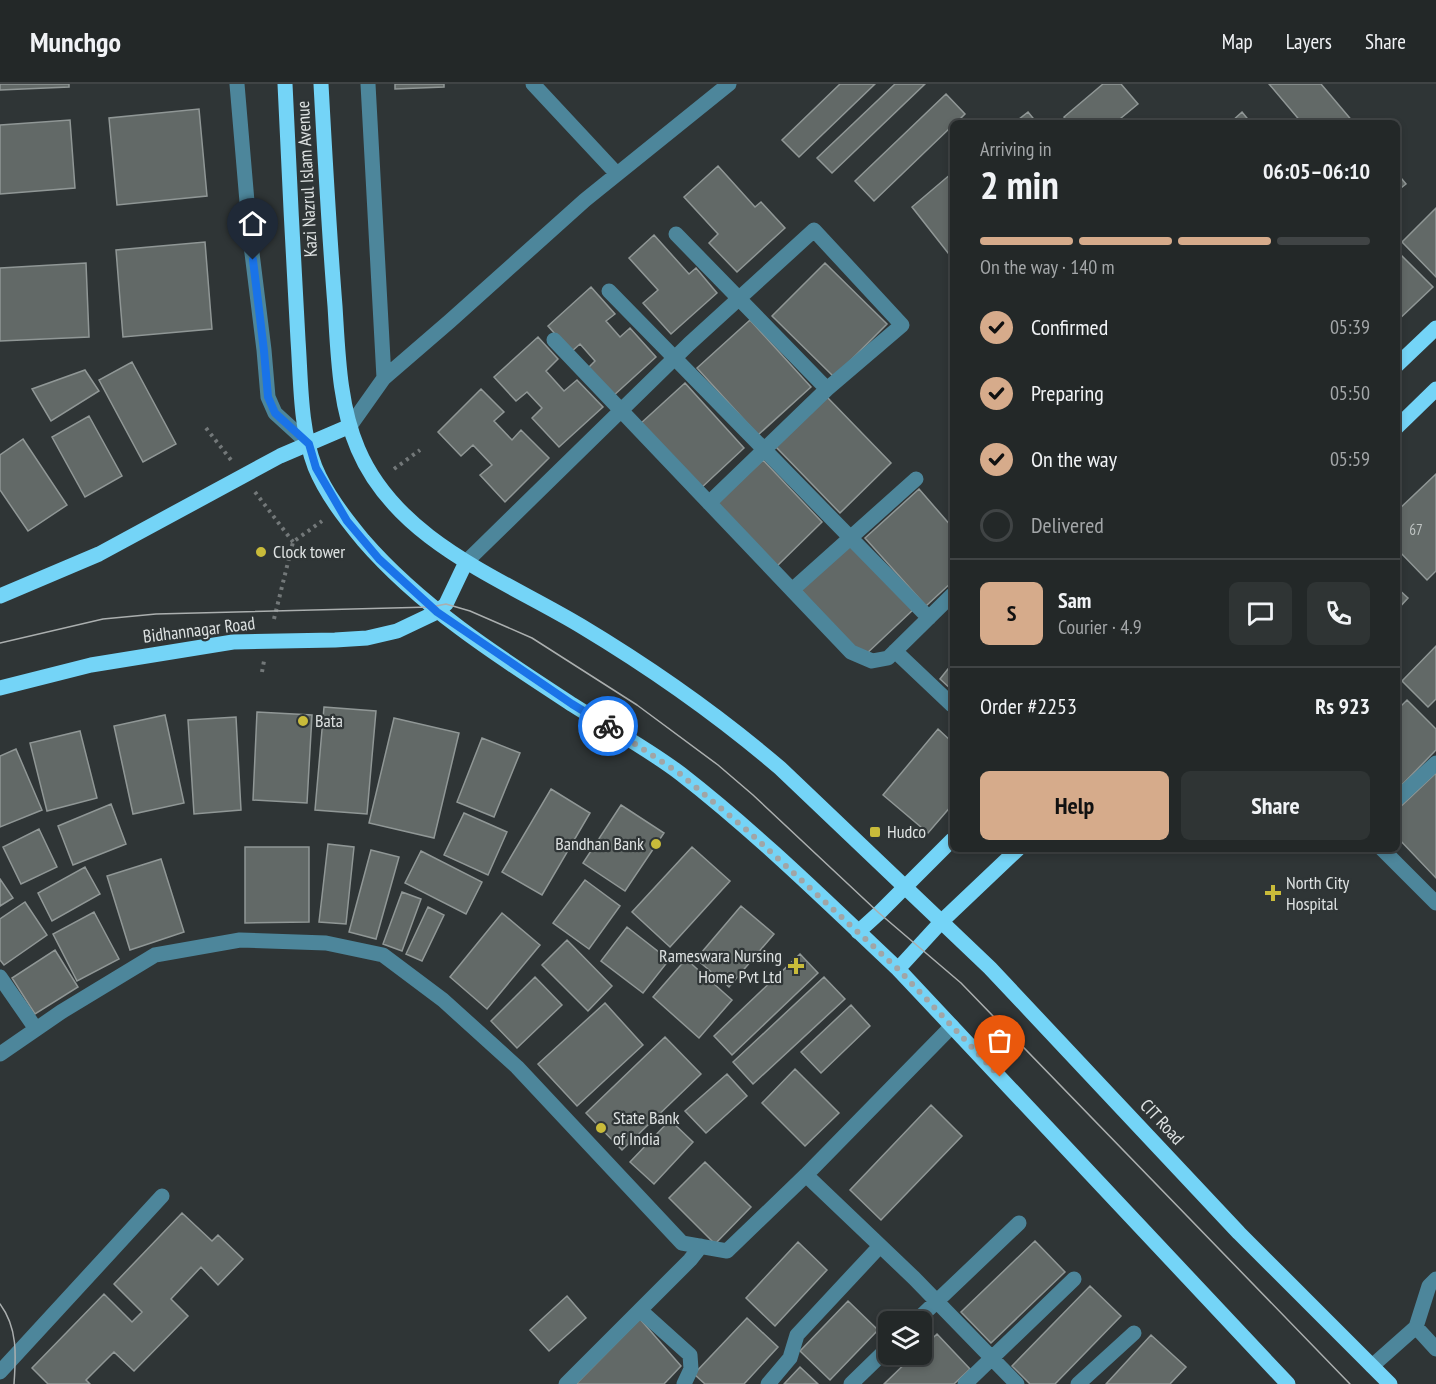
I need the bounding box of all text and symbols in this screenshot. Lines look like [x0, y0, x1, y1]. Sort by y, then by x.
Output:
text: Munchgo [30, 23, 121, 60]
text: Map [1222, 28, 1253, 55]
text: Layers [1286, 28, 1332, 55]
text: Share [1365, 28, 1406, 55]
street label: Kazi Nazrul Islam Avenue [291, 100, 322, 258]
text: Arriving in [980, 136, 1052, 162]
text: 06:05–06:10 [1263, 157, 1370, 185]
text: 2 min [980, 159, 1059, 210]
pin [227, 198, 278, 260]
icon: home [236, 207, 269, 240]
text: On the way · 140 m [980, 254, 1115, 280]
icon: check [980, 311, 1013, 344]
text: Confirmed [1031, 313, 1108, 341]
text: 05:39 [1330, 314, 1370, 340]
icon: check [980, 377, 1013, 410]
text: Preparing [1031, 379, 1104, 407]
text: 05:50 [1330, 380, 1370, 406]
icon: check [980, 443, 1013, 476]
text: On the way [1031, 445, 1117, 473]
text: 05:59 [1330, 446, 1370, 472]
text: Delivered [1031, 511, 1104, 539]
house number: 67 [1409, 520, 1423, 539]
place label: Clock tower [273, 540, 345, 563]
marker: Clock tower [254, 545, 268, 559]
button: chat [1229, 582, 1292, 645]
button: phone [1307, 582, 1370, 645]
text: Sam [1058, 586, 1091, 614]
text: S [1007, 599, 1016, 627]
street label: Bidhannagar Road [142, 611, 256, 648]
text: Courier · 4.9 [1058, 614, 1142, 640]
text: Order #2253 [980, 692, 1077, 720]
text: Rs 923 [1315, 692, 1370, 720]
courier [578, 696, 638, 756]
place label: Bata [315, 709, 343, 732]
icon: bike [592, 710, 625, 743]
marker: Bata [296, 714, 310, 728]
button: Help [980, 771, 1169, 840]
button: Share [1181, 771, 1370, 840]
place label: Hudco [887, 820, 926, 843]
marker: Hudco [868, 825, 882, 839]
place label: Bandhan Bank [555, 832, 644, 855]
marker: Bandhan Bank [649, 837, 663, 851]
place label: North City Hospital [1286, 871, 1350, 915]
marker: North City Hospital [1264, 884, 1282, 902]
place label: Rameswara Nursing Home Pvt Ltd [659, 944, 782, 988]
marker: Rameswara Nursing Home Pvt Ltd [787, 957, 805, 975]
pin [974, 1015, 1025, 1077]
icon: bag [983, 1024, 1016, 1057]
street label: CIT Road [1135, 1094, 1189, 1149]
place label: State Bank of India [613, 1106, 679, 1150]
marker: State Bank of India [594, 1121, 608, 1135]
map controls [878, 1311, 932, 1365]
button: layers [878, 1311, 932, 1365]

